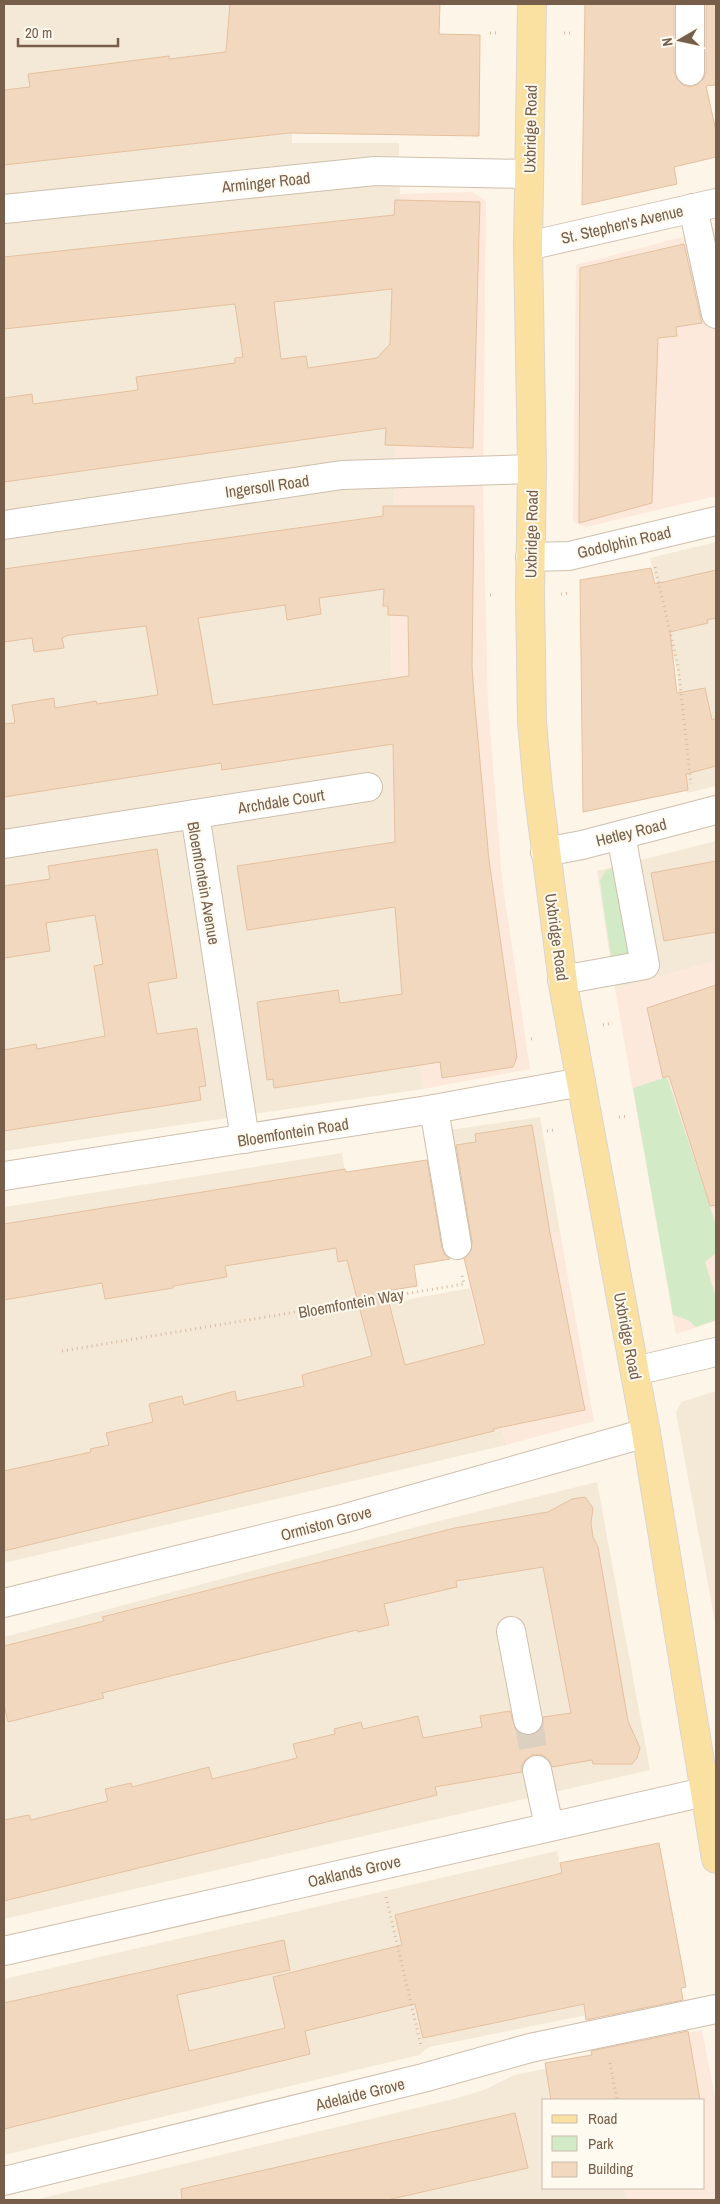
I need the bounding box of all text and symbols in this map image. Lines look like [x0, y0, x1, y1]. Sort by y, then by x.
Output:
scale bar [18, 15, 118, 47]
north arrow [655, 15, 705, 65]
text: 20 m [25, 22, 52, 43]
text: N [658, 37, 677, 48]
street label: Uxbridge Road [518, 85, 542, 173]
street label: Arminger Road [220, 166, 311, 198]
street label: St. Stephen's Avenue [559, 199, 685, 249]
street label: Ingersoll Road [224, 469, 310, 503]
street label: Uxbridge Road [519, 490, 543, 578]
street label: Godolphin Road [575, 521, 673, 563]
street label: Archdale Court [235, 783, 326, 819]
street label: Hetley Road [593, 813, 669, 851]
street label: Bloemfontein Avenue [182, 820, 226, 946]
street label: Uxbridge Road [540, 892, 574, 982]
street label: Bloemfontein Road [236, 1112, 350, 1152]
street label: Bloemfontein Way [297, 1283, 406, 1323]
street label: Uxbridge Road [609, 1291, 647, 1381]
street label: Ormiston Grove [278, 1500, 374, 1546]
street label: Oaklands Grove [305, 1850, 403, 1892]
street label: Adelaide Grove [312, 2072, 407, 2116]
legend [542, 2099, 705, 2189]
text: Road [588, 2108, 617, 2129]
text: Park [588, 2133, 614, 2154]
text: Building [588, 2158, 633, 2179]

